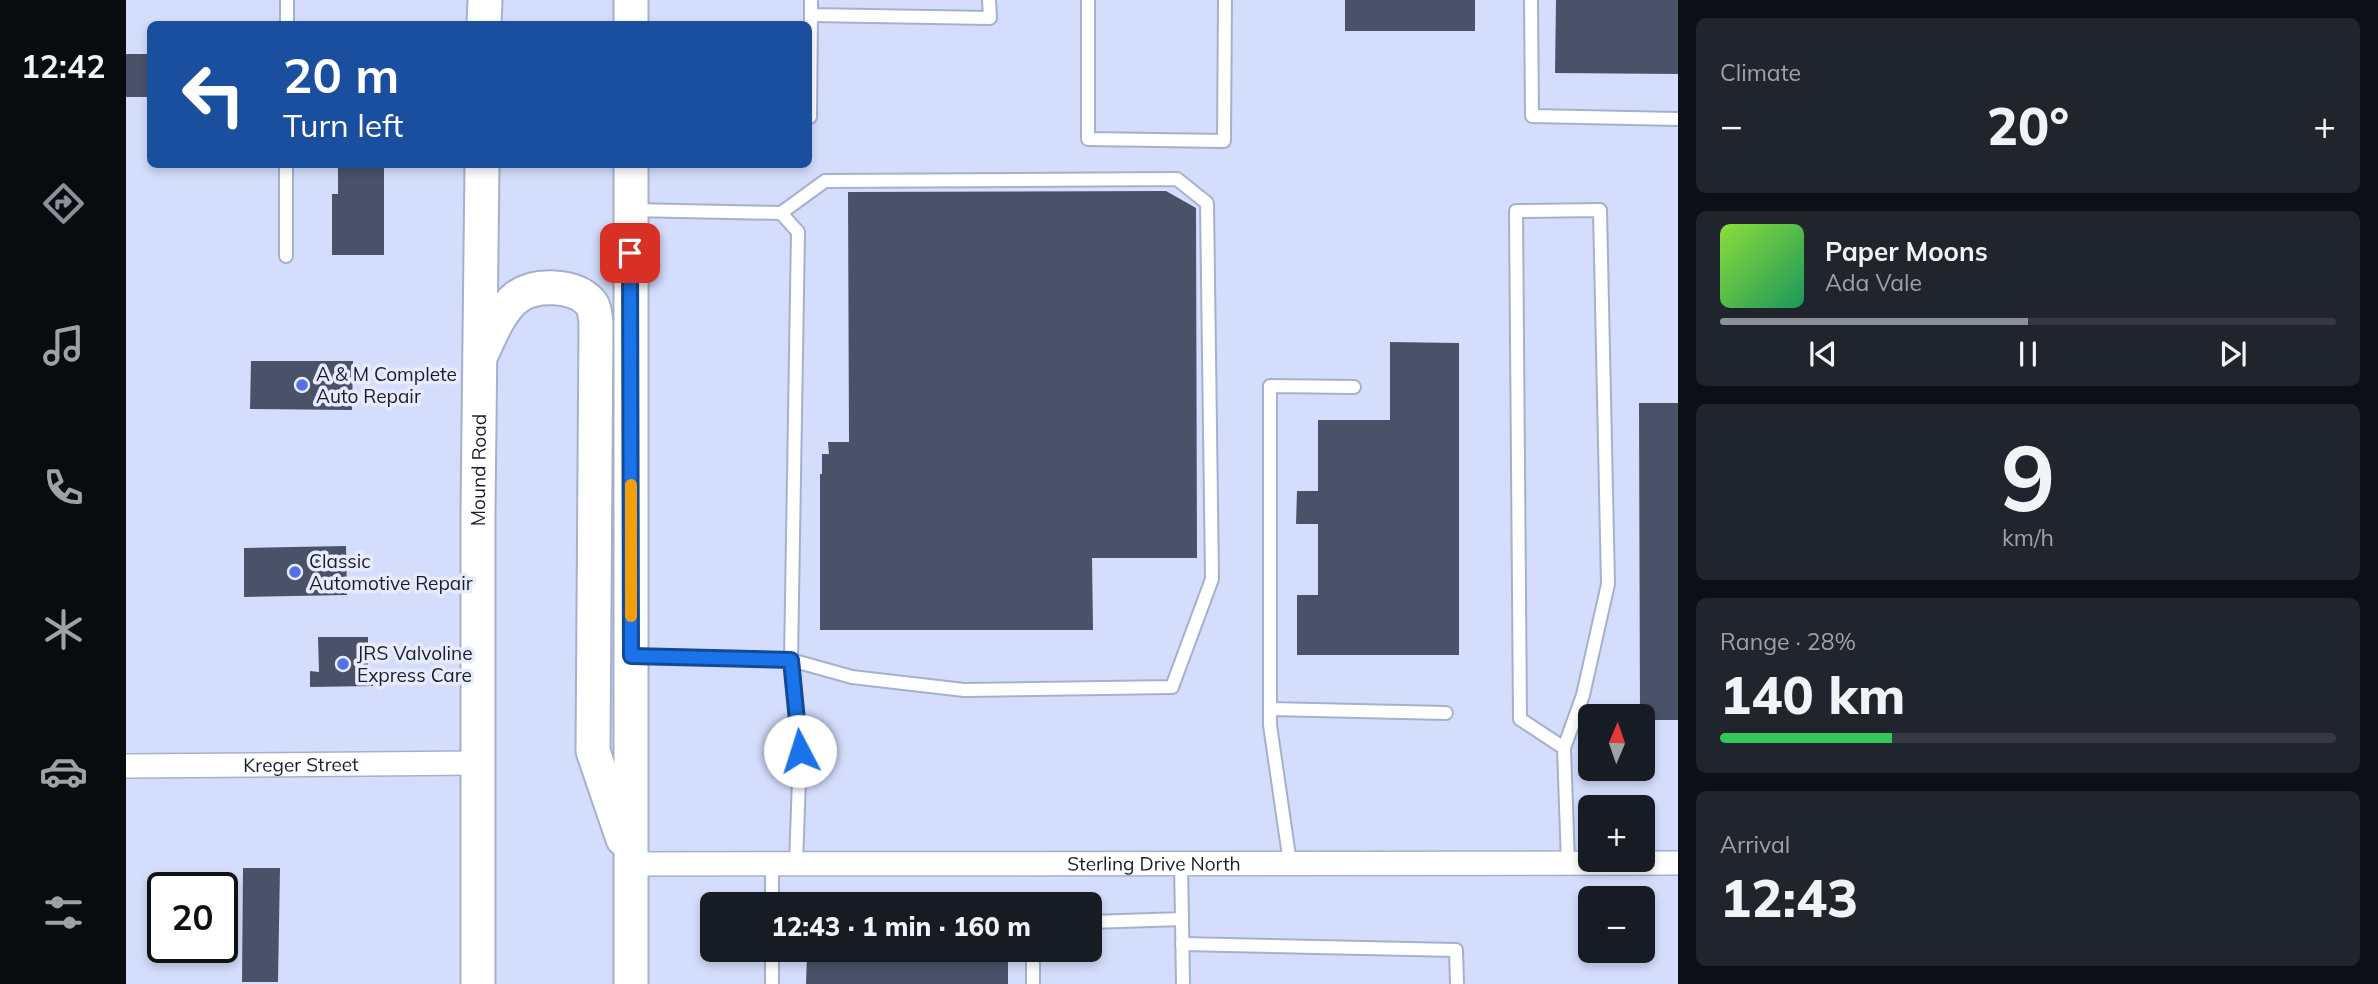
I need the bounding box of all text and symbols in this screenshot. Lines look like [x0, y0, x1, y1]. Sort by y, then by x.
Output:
text: 20 m [283, 44, 399, 105]
text: 12:42 [21, 46, 105, 86]
icon: left [168, 49, 259, 140]
text: Climate [1720, 58, 1801, 87]
text: 20° [1987, 93, 2069, 158]
text: − [1720, 101, 1743, 149]
text: + [2313, 101, 2336, 149]
text: Turn left [283, 105, 403, 145]
icon: directions [39, 179, 88, 228]
pin [600, 223, 660, 283]
icon: arrive [611, 234, 649, 272]
text: Paper Moons [1825, 235, 1988, 268]
text: Ada Vale [1825, 268, 1922, 297]
icon: music [39, 321, 88, 370]
icon: previous [1804, 335, 1842, 373]
icon: pause [2009, 335, 2047, 373]
icon: next [2214, 335, 2252, 373]
place label: A & M Complete Auto Repair [316, 362, 457, 408]
marker: A & M Complete Auto Repair [294, 377, 310, 393]
street label: Mound Road [466, 414, 491, 526]
text: 9 [2001, 420, 2055, 534]
icon: phone [39, 463, 88, 512]
text: km/h [2002, 523, 2054, 552]
place label: Classic Automotive Repair [309, 549, 473, 595]
marker: Classic Automotive Repair [287, 564, 303, 580]
icon: climate [39, 605, 88, 654]
text: Range · 28% [1720, 627, 1856, 656]
place label: JRS Valvoline Express Care [357, 641, 473, 687]
marker: JRS Valvoline Express Care [335, 656, 351, 672]
text: 140 km [1720, 662, 1905, 727]
north arrow [1578, 704, 1656, 780]
map controls [1578, 704, 1655, 963]
position arrow [763, 714, 837, 788]
icon: car [39, 747, 88, 796]
street label: Kreger Street [243, 752, 359, 777]
button: + [1578, 795, 1655, 872]
text: Arrival [1720, 830, 1790, 859]
street label: Sterling Drive North [1067, 851, 1241, 876]
text: 12:43 [1720, 865, 1858, 930]
speed limit sign: 20 [147, 872, 238, 963]
button: − [1578, 886, 1655, 963]
icon: filters [39, 888, 88, 937]
text: 12:43 · 1 min · 160 m [771, 910, 1031, 943]

